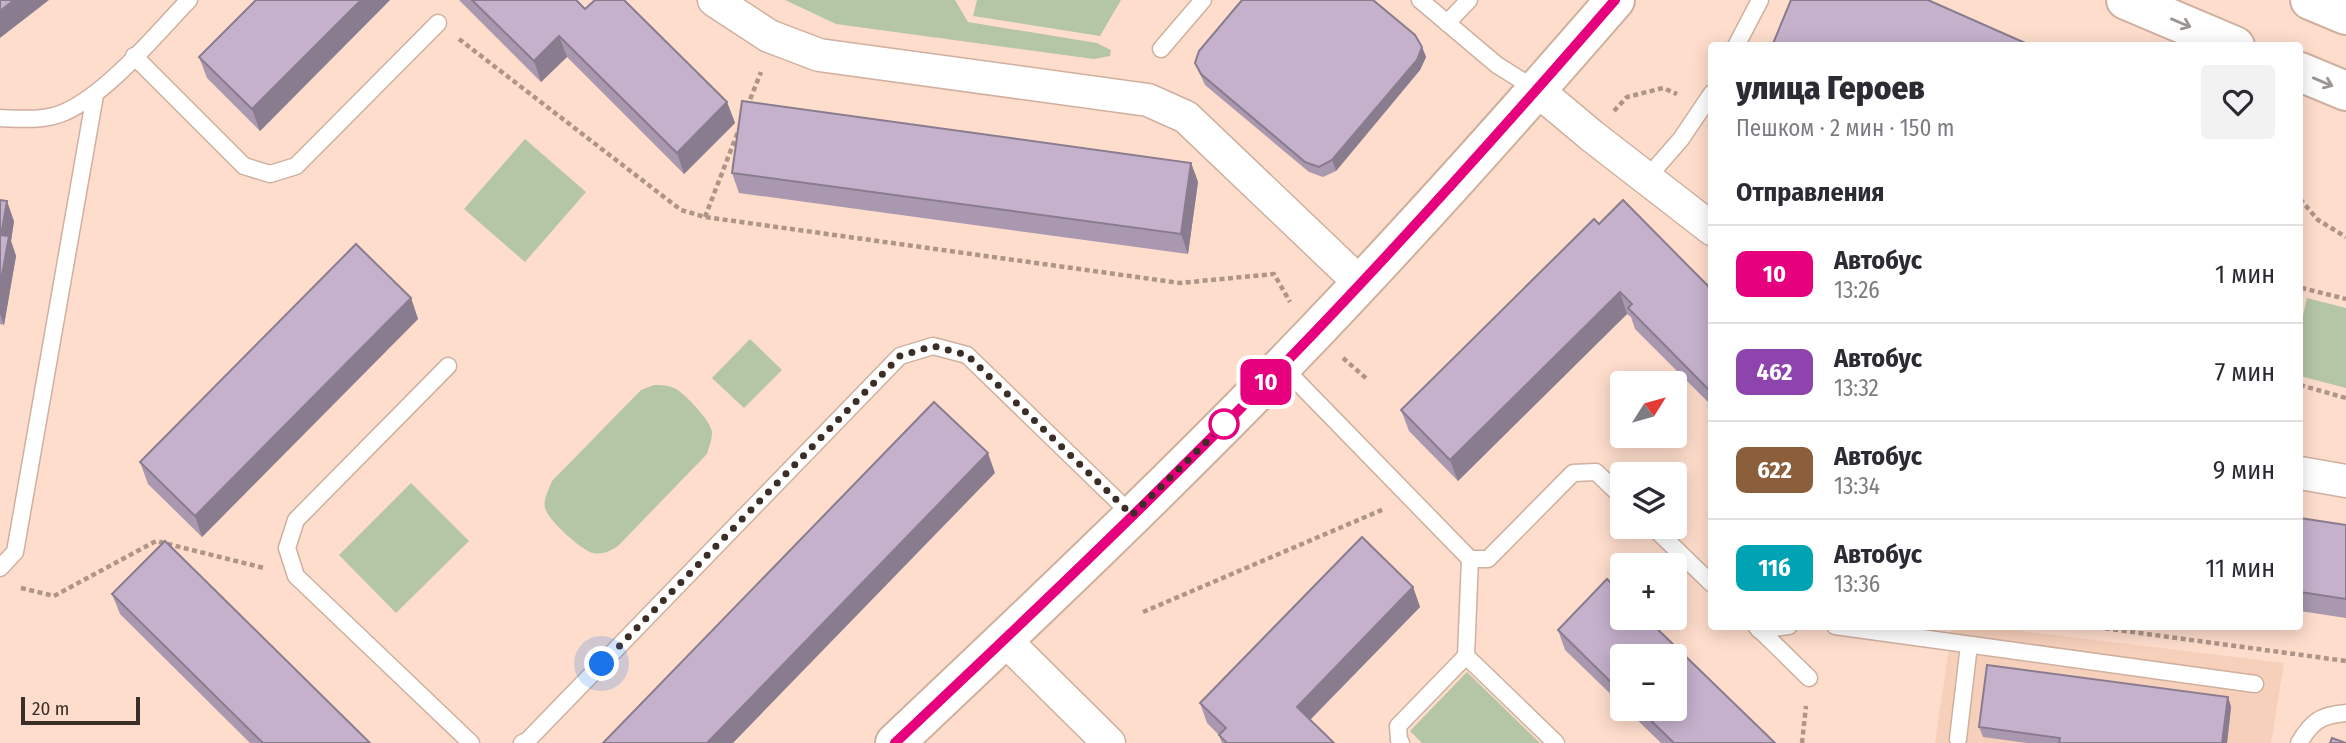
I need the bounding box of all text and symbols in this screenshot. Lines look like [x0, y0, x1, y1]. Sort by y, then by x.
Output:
one-way arrow [2169, 17, 2191, 30]
button: heart [2201, 65, 2275, 139]
text: улица Героев [1736, 68, 1925, 108]
one-way arrow [2311, 76, 2333, 89]
text: Пешком · 2 мин · 150 m [1736, 114, 1954, 142]
text: Отправления [1736, 177, 1885, 208]
text: Автобус [1834, 245, 1922, 276]
text: 1 мин [2215, 259, 2275, 290]
text: 10 [1763, 260, 1786, 288]
text: 13:26 [1834, 276, 1880, 304]
text: Автобус [1834, 343, 1922, 374]
text: 7 мин [2215, 357, 2275, 388]
text: 462 [1757, 358, 1792, 386]
line badge: 10 [1234, 359, 1298, 405]
text: 10 [1254, 368, 1278, 396]
north arrow [1610, 371, 1687, 448]
map controls [1610, 371, 1687, 721]
text: 13:32 [1834, 374, 1879, 402]
unlabelled marker [1209, 409, 1239, 439]
text: Автобус [1834, 441, 1922, 472]
text: 9 мин [2213, 455, 2275, 486]
text: 622 [1757, 456, 1792, 484]
button: layers [1610, 462, 1687, 539]
text: 13:34 [1834, 472, 1880, 500]
text: Автобус [1834, 539, 1922, 570]
button: + [1610, 553, 1687, 630]
text: 11 мин [2205, 553, 2275, 584]
text: 11б [1758, 554, 1791, 582]
text: 13:36 [1834, 570, 1880, 598]
button: − [1610, 644, 1687, 721]
your location [584, 646, 619, 681]
scale bar [21, 694, 140, 726]
text: 20 m [32, 697, 69, 720]

